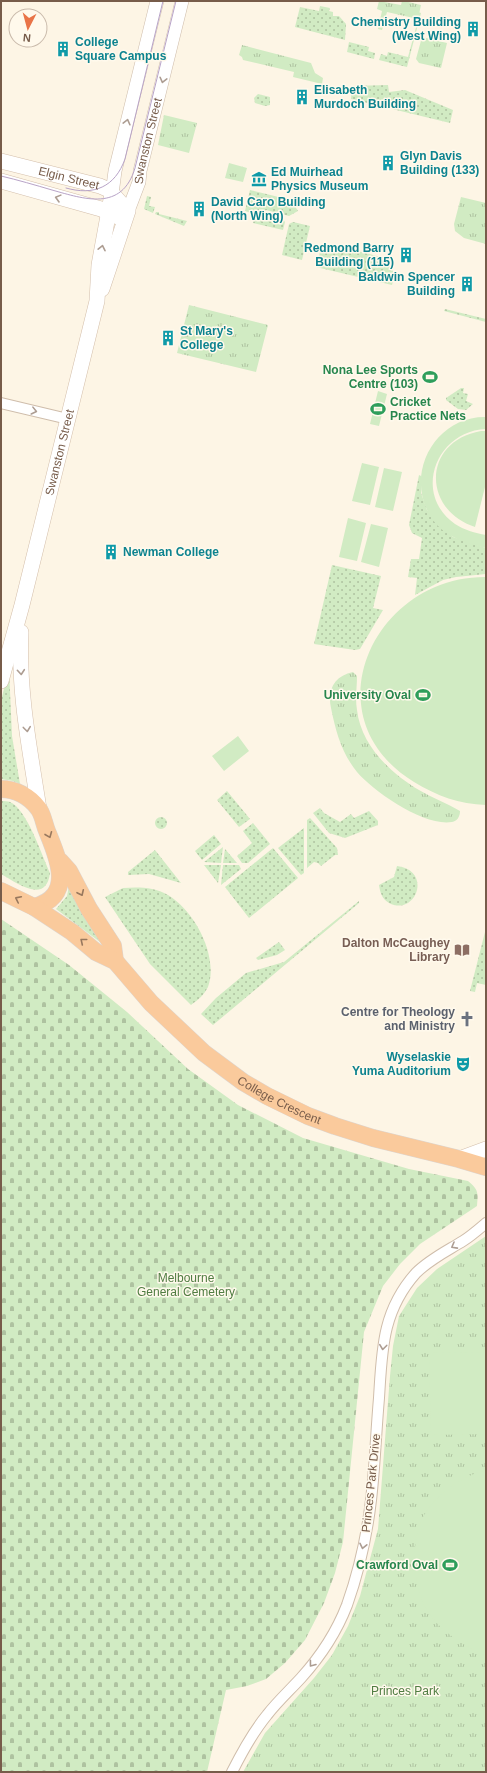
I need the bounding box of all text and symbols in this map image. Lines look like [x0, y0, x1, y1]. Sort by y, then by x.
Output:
north arrow [8, 8, 48, 48]
place label: Chemistry Building (West Wing) [351, 15, 461, 43]
building icon: Chemistry Building (West Wing) [464, 20, 482, 38]
text: N [22, 32, 32, 44]
place label: College Square Campus [75, 35, 167, 63]
building icon: College Square Campus [54, 40, 72, 58]
one-way arrow [159, 76, 167, 83]
place label: Elisabeth Murdoch Building [314, 83, 416, 111]
building icon: Elisabeth Murdoch Building [293, 88, 311, 106]
street label: Swanston Street [132, 96, 165, 185]
one-way arrow [123, 118, 131, 125]
place label: Glyn Davis Building (133) [400, 149, 479, 177]
building icon: Glyn Davis Building (133) [379, 154, 397, 172]
street label: Elgin Street [37, 164, 101, 193]
place label: Ed Muirhead Physics Museum [271, 165, 368, 193]
museum icon: Ed Muirhead Physics Museum [250, 170, 268, 188]
one-way arrow [54, 194, 61, 203]
place label: David Caro Building (North Wing) [211, 195, 326, 223]
building icon: David Caro Building (North Wing) [190, 200, 208, 218]
place label: Redmond Barry Building (115) [304, 241, 394, 269]
one-way arrow [98, 245, 106, 251]
building icon: Redmond Barry Building (115) [397, 246, 415, 264]
place label: Baldwin Spencer Building [358, 270, 455, 298]
building icon: Baldwin Spencer Building [458, 275, 476, 293]
place label: St Mary's College [180, 324, 233, 352]
building icon: St Mary's College [159, 329, 177, 347]
place label: Nona Lee Sports Centre (103) [323, 363, 418, 391]
sports icon: Nona Lee Sports Centre (103) [421, 368, 439, 386]
place label: Cricket Practice Nets [390, 395, 466, 423]
sports icon: Cricket Practice Nets [369, 400, 387, 418]
one-way arrow [31, 406, 38, 415]
street label: Swanston Street [42, 407, 77, 497]
building icon: Newman College [102, 543, 120, 561]
place label: Newman College [123, 545, 219, 559]
one-way arrow [16, 669, 25, 675]
sports icon: University Oval [414, 686, 432, 704]
place label: University Oval [324, 688, 411, 702]
one-way arrow [22, 726, 31, 733]
one-way arrow [44, 830, 52, 838]
one-way arrow [76, 889, 84, 896]
one-way arrow [14, 896, 22, 904]
place label: Dalton McCaughey Library [342, 936, 450, 964]
one-way arrow [80, 938, 87, 945]
library icon: Dalton McCaughey Library [453, 941, 471, 959]
place label: Centre for Theology and Ministry [341, 1005, 455, 1033]
church icon: Centre for Theology and Ministry [458, 1010, 476, 1028]
place label: Wyselaskie Yuma Auditorium [352, 1050, 451, 1078]
theatre icon: Wyselaskie Yuma Auditorium [454, 1055, 472, 1073]
street label: College Crescent [235, 1073, 324, 1127]
one-way arrow [451, 1241, 459, 1249]
park label: Melbourne General Cemetery [137, 1271, 235, 1299]
one-way arrow [378, 1344, 387, 1351]
street label: Princes Park Drive [359, 1433, 383, 1533]
one-way arrow [360, 1543, 368, 1550]
sports icon: Crawford Oval [441, 1556, 459, 1574]
place label: Crawford Oval [356, 1558, 438, 1572]
one-way arrow [309, 1660, 316, 1667]
park label: Princes Park [371, 1684, 440, 1698]

